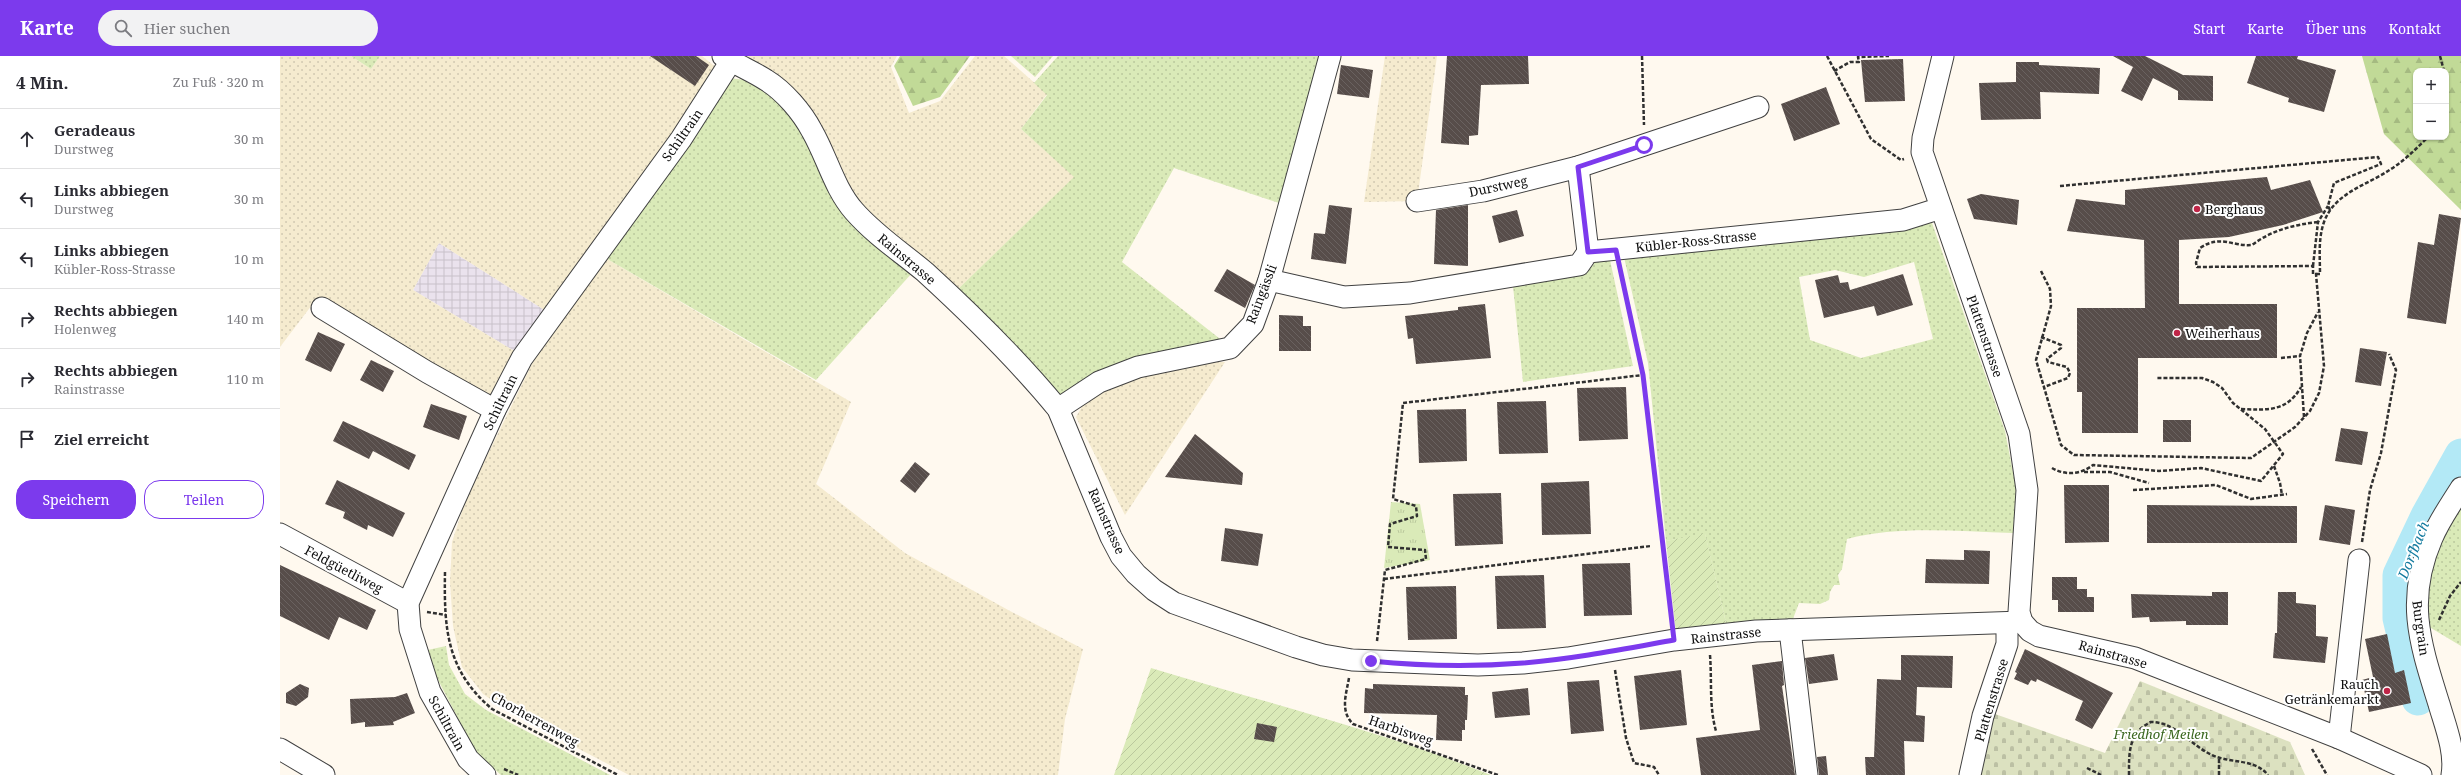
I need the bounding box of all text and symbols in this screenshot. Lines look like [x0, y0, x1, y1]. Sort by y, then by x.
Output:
search box [98, 10, 378, 46]
text: Karte [20, 15, 74, 41]
icon: search [112, 17, 134, 39]
text: Hier suchen [144, 18, 230, 38]
text: Start [2193, 19, 2225, 38]
text: Karte [2247, 19, 2284, 38]
text: Über uns [2306, 19, 2366, 38]
text: Kontakt [2388, 19, 2441, 38]
map controls [2413, 68, 2449, 140]
button: + [2413, 68, 2449, 104]
text: 4 Min. [16, 71, 69, 94]
text: Zu Fuß · 320 m [173, 73, 264, 91]
button: − [2413, 104, 2449, 140]
street label: Schiltrain [657, 105, 707, 165]
text: Geradeaus [54, 120, 135, 140]
icon: ahead [16, 128, 38, 150]
text: 30 m [234, 130, 264, 148]
route start [1635, 136, 1653, 154]
text: Durstweg [54, 140, 113, 158]
street label: Durstweg [1467, 171, 1529, 201]
text: Links abbiegen [54, 180, 169, 200]
icon: left [16, 188, 38, 210]
text: 30 m [234, 190, 264, 208]
text: Durstweg [54, 200, 113, 218]
place label: Berghaus [2205, 200, 2263, 218]
marker: Berghaus [2192, 204, 2202, 214]
street label: Kübler-Ross-Strasse [1635, 226, 1757, 256]
street label: Rainstrasse [874, 229, 940, 289]
text: Links abbiegen [54, 240, 169, 260]
icon: left [16, 248, 38, 270]
text: 10 m [234, 250, 264, 268]
text: Kübler-Ross-Strasse [54, 260, 176, 278]
street label: Raingässli [1241, 262, 1281, 326]
street label: Plattenstrasse [1962, 292, 2008, 380]
text: Rechts abbiegen [54, 300, 178, 320]
icon: right [16, 308, 38, 330]
text: 140 m [227, 310, 264, 328]
text: Holenweg [54, 320, 116, 338]
place label: Weiherhaus [2185, 324, 2260, 342]
marker: Weiherhaus [2172, 328, 2182, 338]
text: Rechts abbiegen [54, 360, 178, 380]
icon: right [16, 368, 38, 390]
text: 110 m [227, 370, 264, 388]
street label: Schiltrain [479, 370, 522, 433]
text: Rainstrasse [54, 380, 125, 398]
icon: arrive [16, 428, 38, 450]
text: Ziel erreicht [54, 429, 149, 449]
button: Speichern [16, 480, 136, 519]
button: Teilen [144, 480, 264, 519]
street label: Rainstrasse [1084, 485, 1130, 557]
water label: Dorfbach [2393, 518, 2433, 582]
street label: Feldgüetliweg [302, 541, 386, 597]
street label: Burgrain [2408, 599, 2434, 657]
street label: Rainstrasse [1690, 622, 1762, 648]
street label: Rainstrasse [2077, 636, 2149, 672]
route end [1362, 652, 1380, 670]
street label: Plattenstrasse [1970, 656, 2012, 744]
place label: Rauch Getränkemarkt [2284, 675, 2379, 708]
marker: Rauch Getränkemarkt [2382, 686, 2392, 696]
street label: Chorherrenweg [488, 687, 582, 751]
street label: Schiltrain [425, 692, 470, 754]
street label: Harbisweg [1366, 711, 1436, 749]
park label: Friedhof Meilen [2112, 725, 2209, 743]

